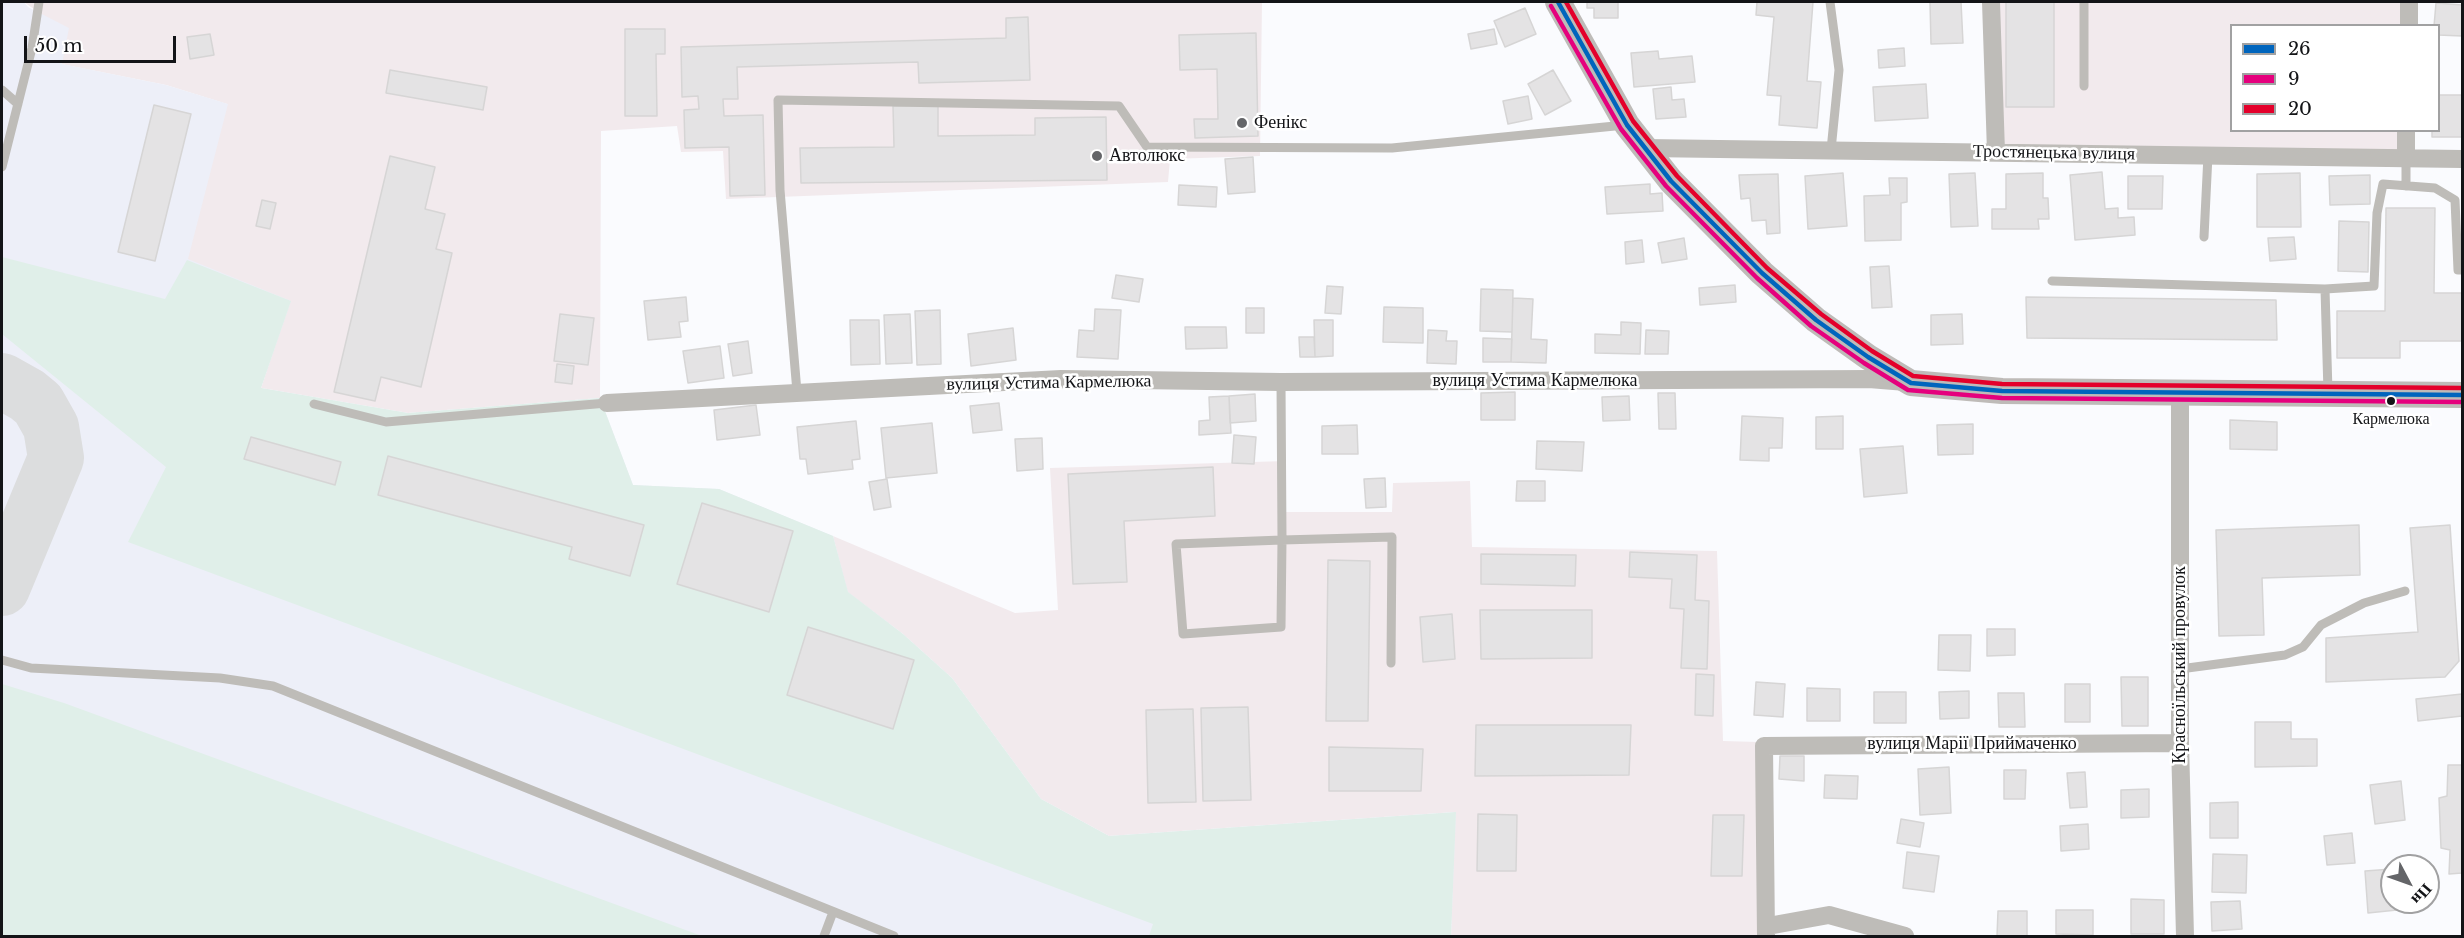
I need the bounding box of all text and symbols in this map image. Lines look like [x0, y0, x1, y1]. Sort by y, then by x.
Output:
scale bar [27, 24, 178, 62]
legend [2230, 24, 2440, 132]
text: 50 m [35, 35, 83, 57]
text: 26 [2288, 38, 2311, 60]
text: 9 [2288, 68, 2300, 90]
text: 20 [2288, 98, 2312, 120]
place label: Фенікс [1254, 112, 1307, 134]
marker: Фенікс [1235, 116, 1249, 130]
street label: Тростянецька вулиця [1973, 141, 2135, 165]
place label: Автолюкс [1109, 145, 1185, 167]
marker: Автолюкс [1090, 149, 1104, 163]
street label: вулиця Устима Кармелюка [946, 370, 1152, 396]
street label: вулиця Устима Кармелюка [1432, 370, 1638, 392]
marker: Кармелюка [2385, 395, 2397, 407]
place label: Кармелюка [2352, 409, 2430, 429]
street label: Красноїльський провулок [2169, 566, 2191, 764]
street label: вулиця Марії Приймаченко [1867, 733, 2077, 755]
north arrow [2380, 854, 2440, 914]
text: Пн [2407, 880, 2437, 909]

